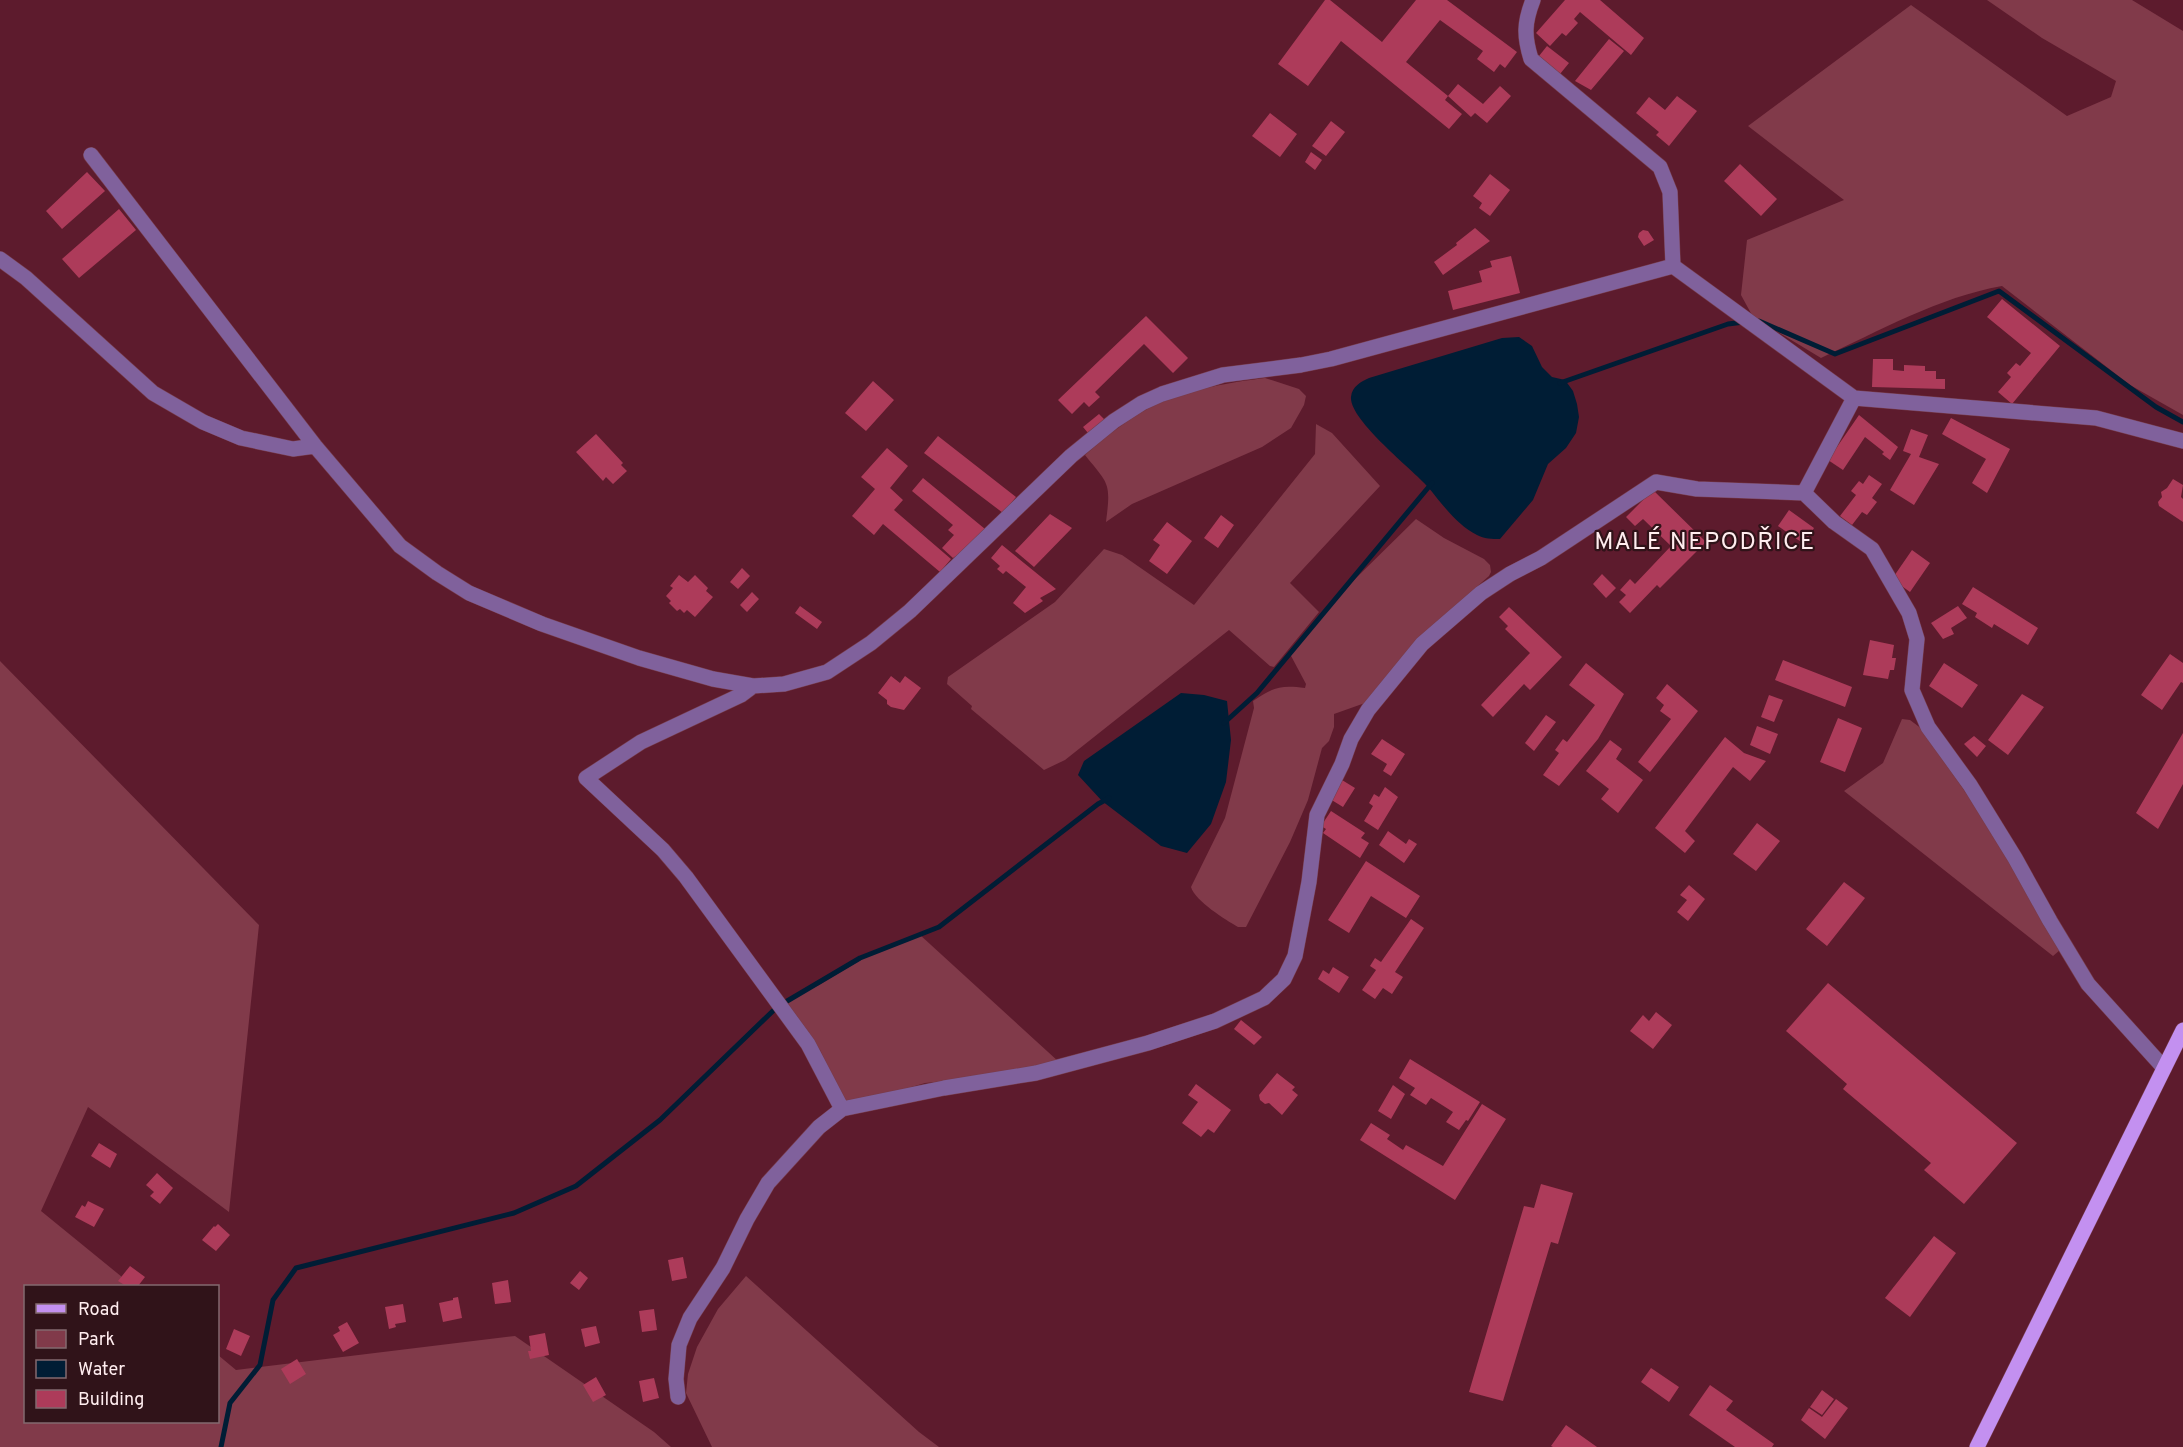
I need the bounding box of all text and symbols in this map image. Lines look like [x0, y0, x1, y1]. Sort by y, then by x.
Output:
district label: MALÉ NEPODŘICE [1594, 526, 1816, 558]
legend [24, 1285, 219, 1423]
text: Road [78, 1299, 120, 1322]
text: Park [78, 1329, 115, 1352]
text: Water [78, 1359, 125, 1382]
text: Building [78, 1389, 144, 1412]

